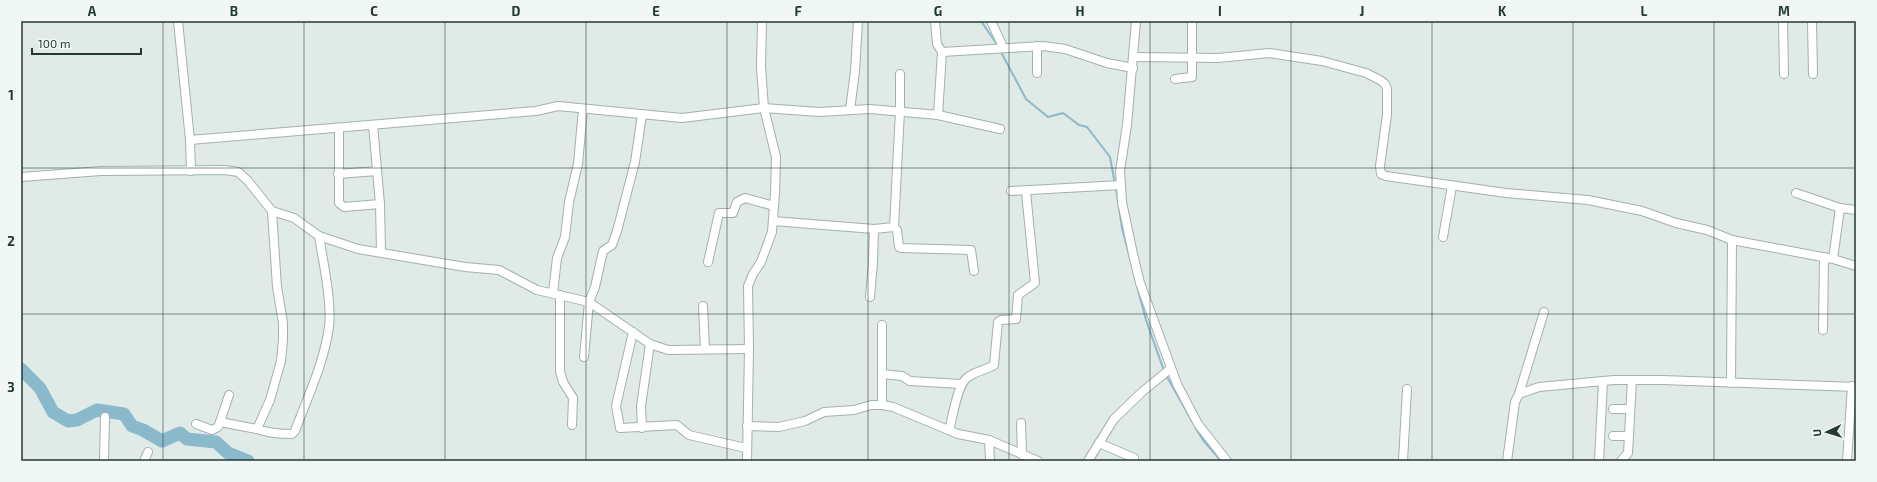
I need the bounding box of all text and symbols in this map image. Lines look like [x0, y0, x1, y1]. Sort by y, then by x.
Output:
text: A [88, 3, 97, 19]
text: B [230, 3, 238, 19]
text: C [370, 3, 378, 19]
text: D [512, 3, 521, 19]
text: E [652, 3, 660, 19]
text: F [794, 3, 802, 19]
text: G [934, 3, 942, 19]
text: H [1076, 3, 1085, 19]
text: I [1218, 3, 1222, 19]
text: J [1360, 3, 1364, 19]
text: K [1498, 3, 1507, 19]
text: L [1641, 3, 1648, 19]
text: M [1778, 3, 1790, 19]
scale bar [32, 30, 141, 56]
text: 100 m [38, 36, 70, 50]
text: 1 [8, 87, 14, 103]
text: 2 [7, 233, 15, 249]
text: 3 [7, 379, 15, 395]
north arrow [1807, 412, 1847, 452]
text: U [1810, 429, 1823, 437]

